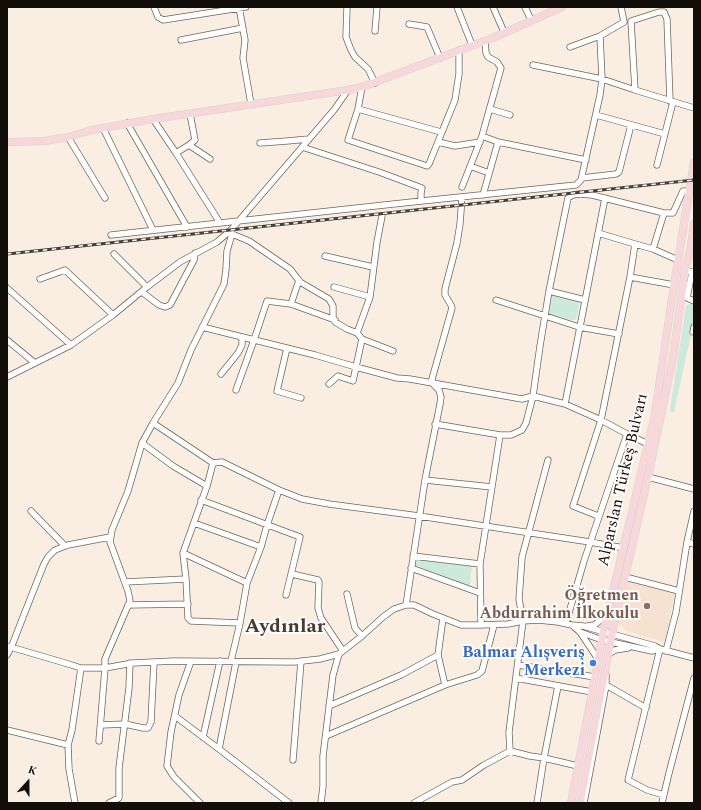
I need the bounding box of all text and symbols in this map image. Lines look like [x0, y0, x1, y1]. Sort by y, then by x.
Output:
street label: Alparslan Türkeş Bulvarı [595, 392, 653, 568]
place label: Öğretmen Abdurrahim İlkokulu [480, 587, 639, 625]
marker: Öğretmen Abdurrahim İlkokulu [642, 601, 652, 611]
district label: Aydınlar [245, 616, 325, 640]
place label: Balmar Alışveriş Merkezi [462, 644, 585, 682]
marker: Balmar Alışveriş Merkezi [588, 658, 598, 668]
text: K [25, 761, 39, 780]
north arrow [8, 762, 48, 802]

